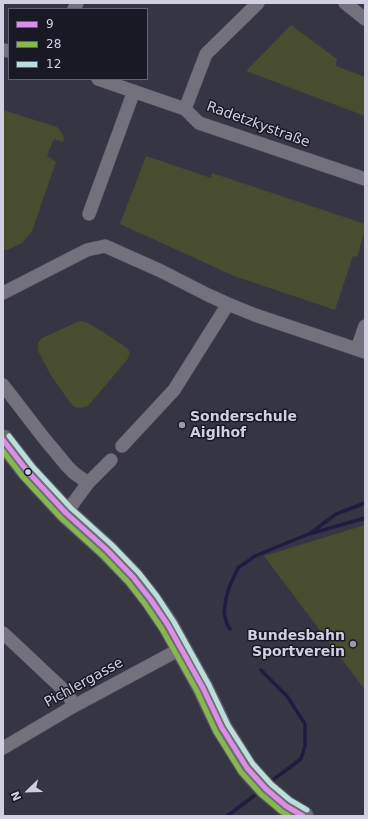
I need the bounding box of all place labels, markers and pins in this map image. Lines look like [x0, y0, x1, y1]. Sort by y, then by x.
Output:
place label: Sonderschule Aiglhof [190, 409, 297, 442]
marker: Sonderschule Aiglhof [177, 420, 187, 430]
unlabelled marker [23, 467, 33, 477]
place label: Bundesbahn Sportverein [247, 628, 345, 660]
marker: Bundesbahn Sportverein [348, 639, 358, 649]

